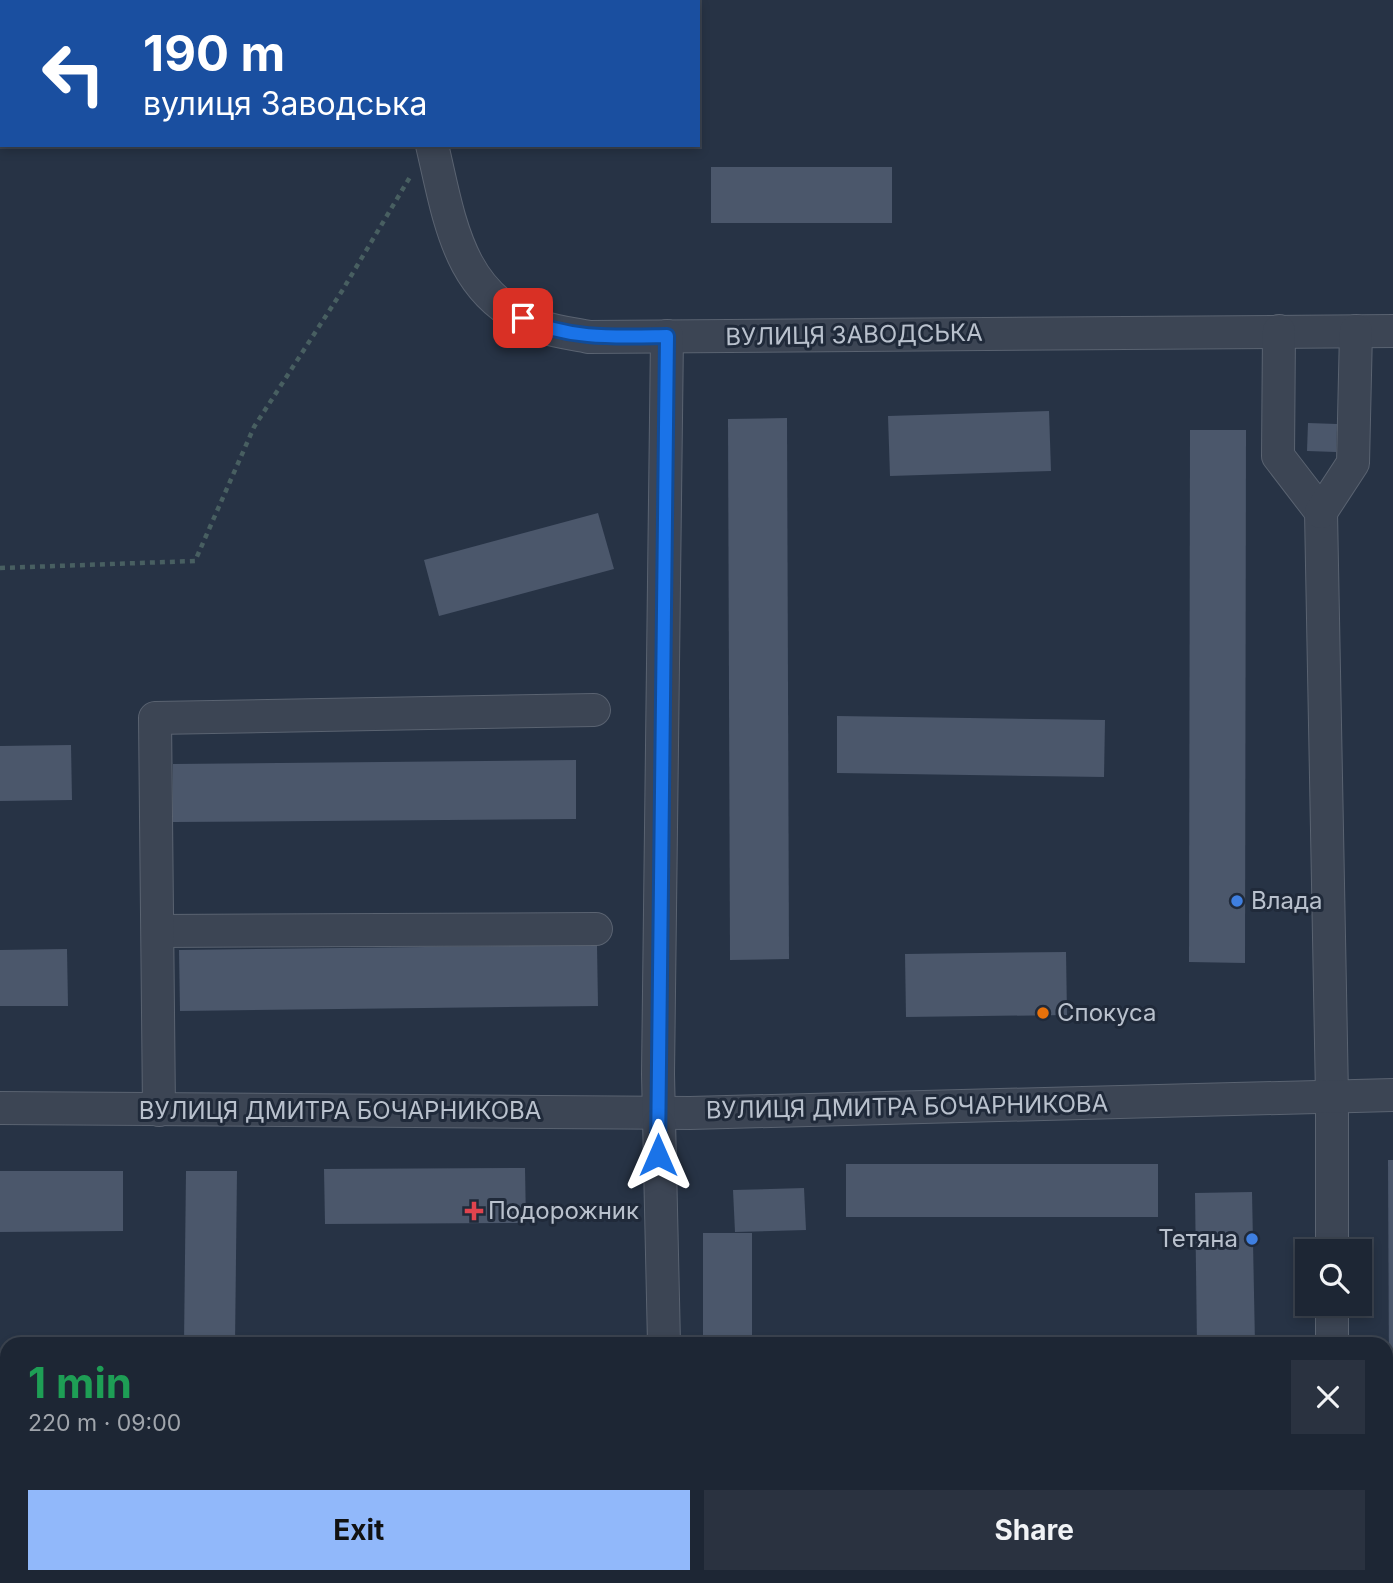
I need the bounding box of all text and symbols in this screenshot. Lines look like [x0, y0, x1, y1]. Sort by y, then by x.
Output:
text: 190 m [143, 24, 285, 83]
icon: left [28, 28, 119, 119]
text: вулиця Заводська [143, 84, 427, 123]
pin [493, 288, 553, 348]
icon: arrive [504, 299, 542, 337]
street label: ВУЛИЦЯ ЗАВОДСЬКА [725, 318, 983, 351]
place label: Влада [1251, 886, 1323, 915]
marker: Влада [1229, 893, 1245, 909]
place label: Спокуса [1057, 998, 1156, 1027]
marker: Спокуса [1035, 1005, 1051, 1021]
street label: ВУЛИЦЯ ДМИТРА БОЧАРНИКОВА [706, 1088, 1108, 1125]
street label: ВУЛИЦЯ ДМИТРА БОЧАРНИКОВА [139, 1096, 541, 1125]
position arrow [621, 1118, 695, 1192]
place label: Подорожник [488, 1196, 639, 1225]
marker: Подорожник [466, 1203, 482, 1219]
place label: Тетяна [1158, 1224, 1238, 1253]
marker: Тетяна [1244, 1231, 1260, 1247]
map controls [1295, 1239, 1372, 1316]
button: search [1295, 1239, 1372, 1316]
text: 1 min [28, 1357, 132, 1408]
button: close [1291, 1360, 1365, 1434]
text: 220 m · 09:00 [28, 1409, 181, 1437]
button: Exit [28, 1490, 690, 1570]
button: Share [704, 1490, 1365, 1570]

